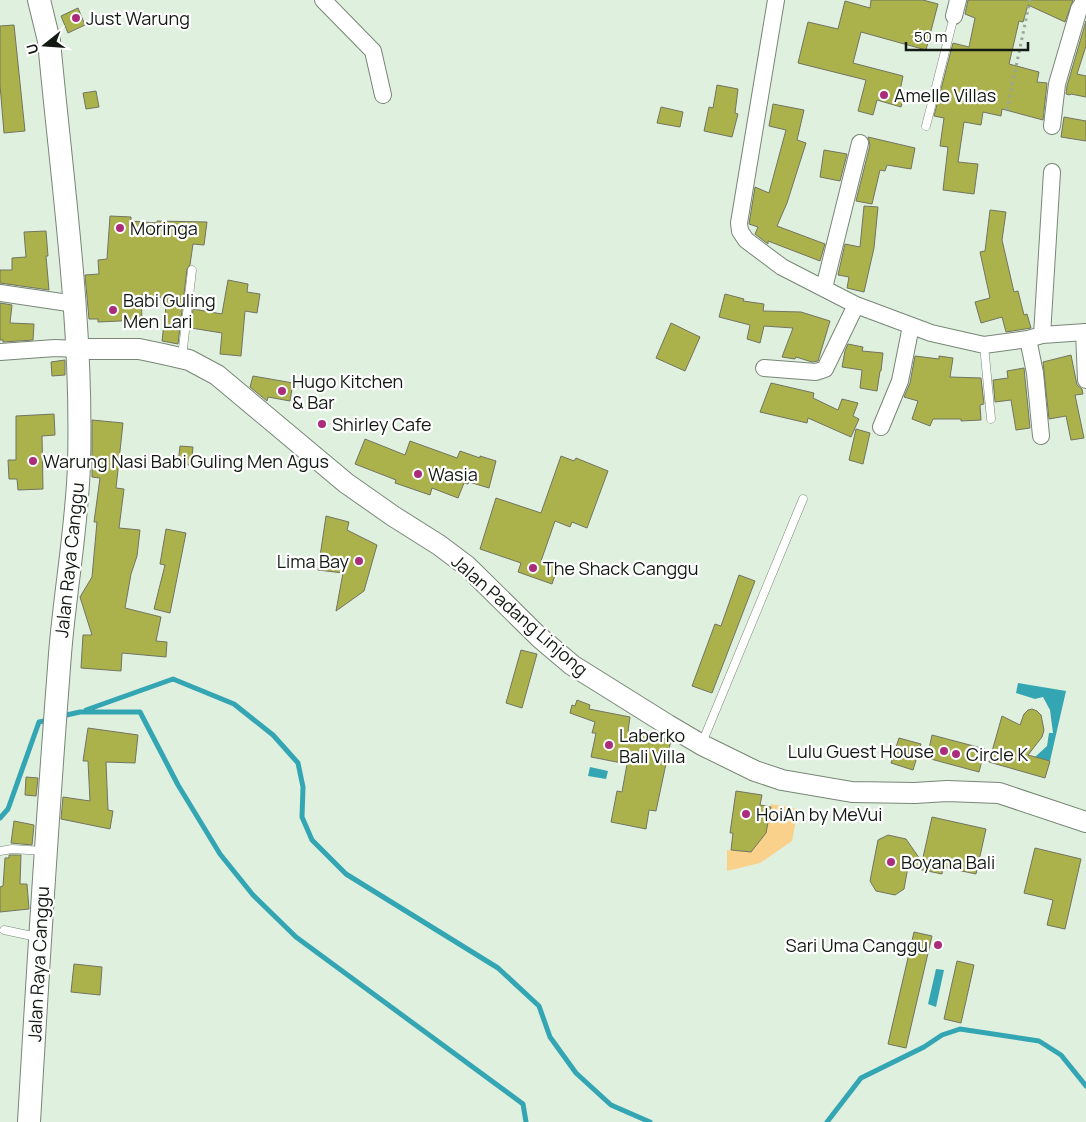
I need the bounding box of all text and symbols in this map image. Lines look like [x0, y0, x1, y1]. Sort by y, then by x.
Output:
place label: Just Warung [86, 6, 190, 30]
marker: Just Warung [70, 12, 82, 24]
north arrow [20, 20, 70, 70]
scale bar [906, 20, 1028, 52]
text: 50 m [914, 26, 948, 47]
text: U [22, 41, 43, 57]
place label: Amelle Villas [894, 83, 996, 107]
marker: Amelle Villas [878, 89, 890, 101]
place label: Moringa [130, 216, 198, 240]
marker: Moringa [114, 222, 126, 234]
place label: Babi Guling Men Lari [123, 288, 216, 333]
marker: Babi Guling Men Lari [107, 304, 119, 316]
place label: Hugo Kitchen & Bar [292, 369, 403, 414]
marker: Hugo Kitchen & Bar [276, 385, 288, 397]
place label: Shirley Cafe [332, 412, 432, 436]
marker: Shirley Cafe [316, 418, 328, 430]
place label: Warung Nasi Babi Guling Men Agus [43, 449, 329, 473]
marker: Warung Nasi Babi Guling Men Agus [27, 455, 39, 467]
place label: Wasia [428, 462, 478, 486]
marker: Wasia [412, 468, 424, 480]
street label: Jalan Raya Canggu [49, 481, 89, 639]
place label: Lima Bay [277, 549, 349, 573]
street label: Jalan Padang Linjong [447, 549, 593, 681]
marker: Lima Bay [353, 555, 365, 567]
place label: The Shack Canggu [543, 556, 698, 580]
marker: The Shack Canggu [527, 562, 539, 574]
place label: Laberko Bali Villa [619, 723, 685, 768]
marker: Laberko Bali Villa [603, 739, 615, 751]
place label: Lulu Guest House [788, 739, 934, 763]
place label: Circle K [966, 742, 1028, 766]
marker: Lulu Guest House [938, 745, 950, 757]
marker: Circle K [950, 748, 962, 760]
place label: HoiAn by MeVui [756, 802, 882, 826]
marker: HoiAn by MeVui [740, 808, 752, 820]
place label: Boyana Bali [901, 850, 995, 874]
marker: Boyana Bali [885, 856, 897, 868]
street label: Jalan Raya Canggu [22, 886, 54, 1042]
place label: Sari Uma Canggu [786, 933, 928, 957]
marker: Sari Uma Canggu [932, 939, 944, 951]

